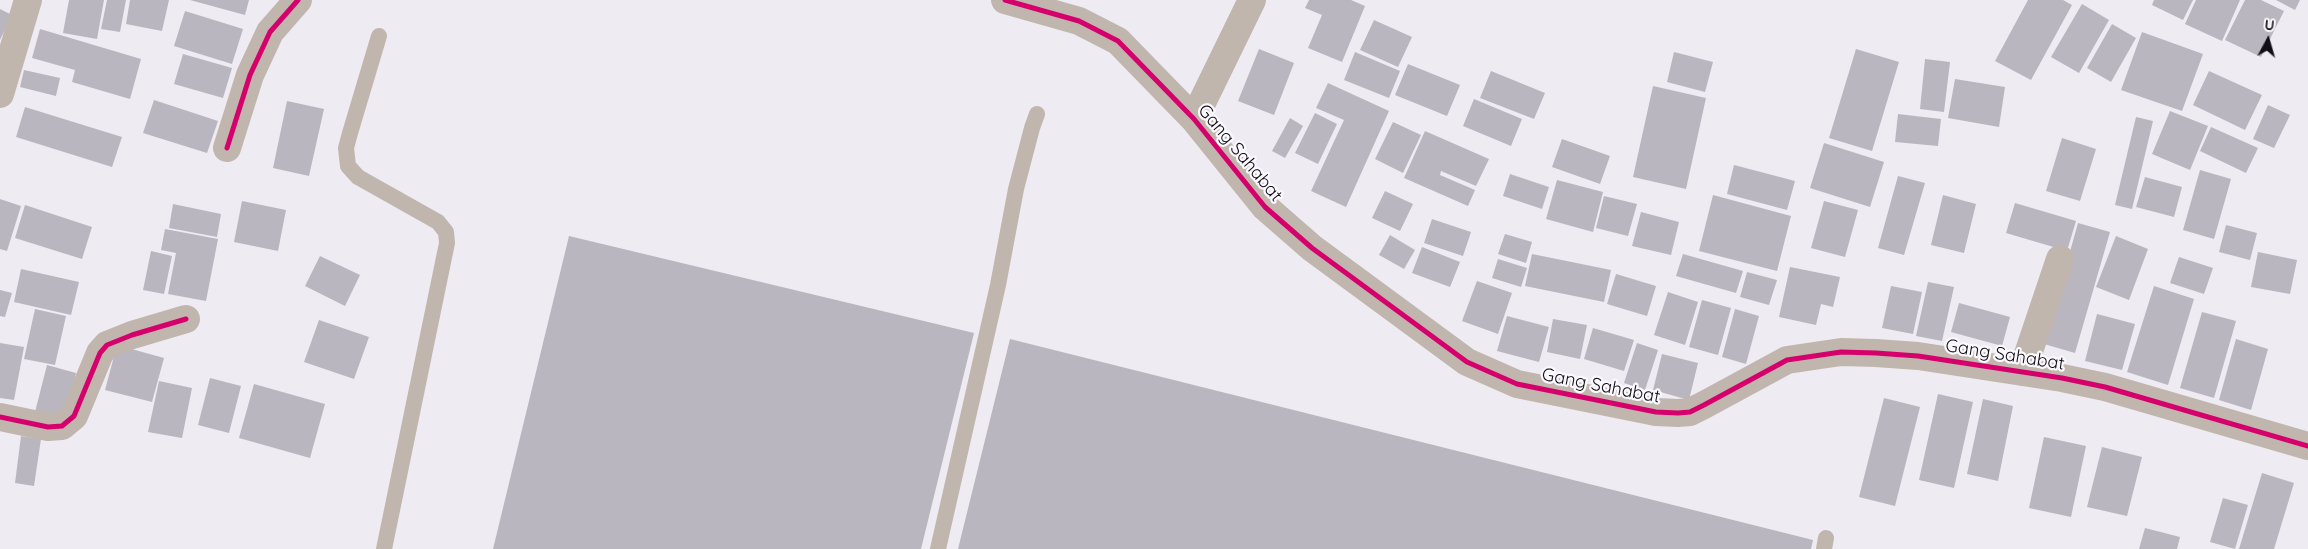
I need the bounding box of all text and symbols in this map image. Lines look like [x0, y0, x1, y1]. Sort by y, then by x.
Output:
north arrow [2243, 15, 2293, 65]
text: U [2264, 16, 2275, 35]
street label: Gang Sahabat [1193, 100, 1287, 206]
street label: Gang Sahabat [1944, 335, 2066, 375]
street label: Gang Sahabat [1540, 364, 1662, 408]

